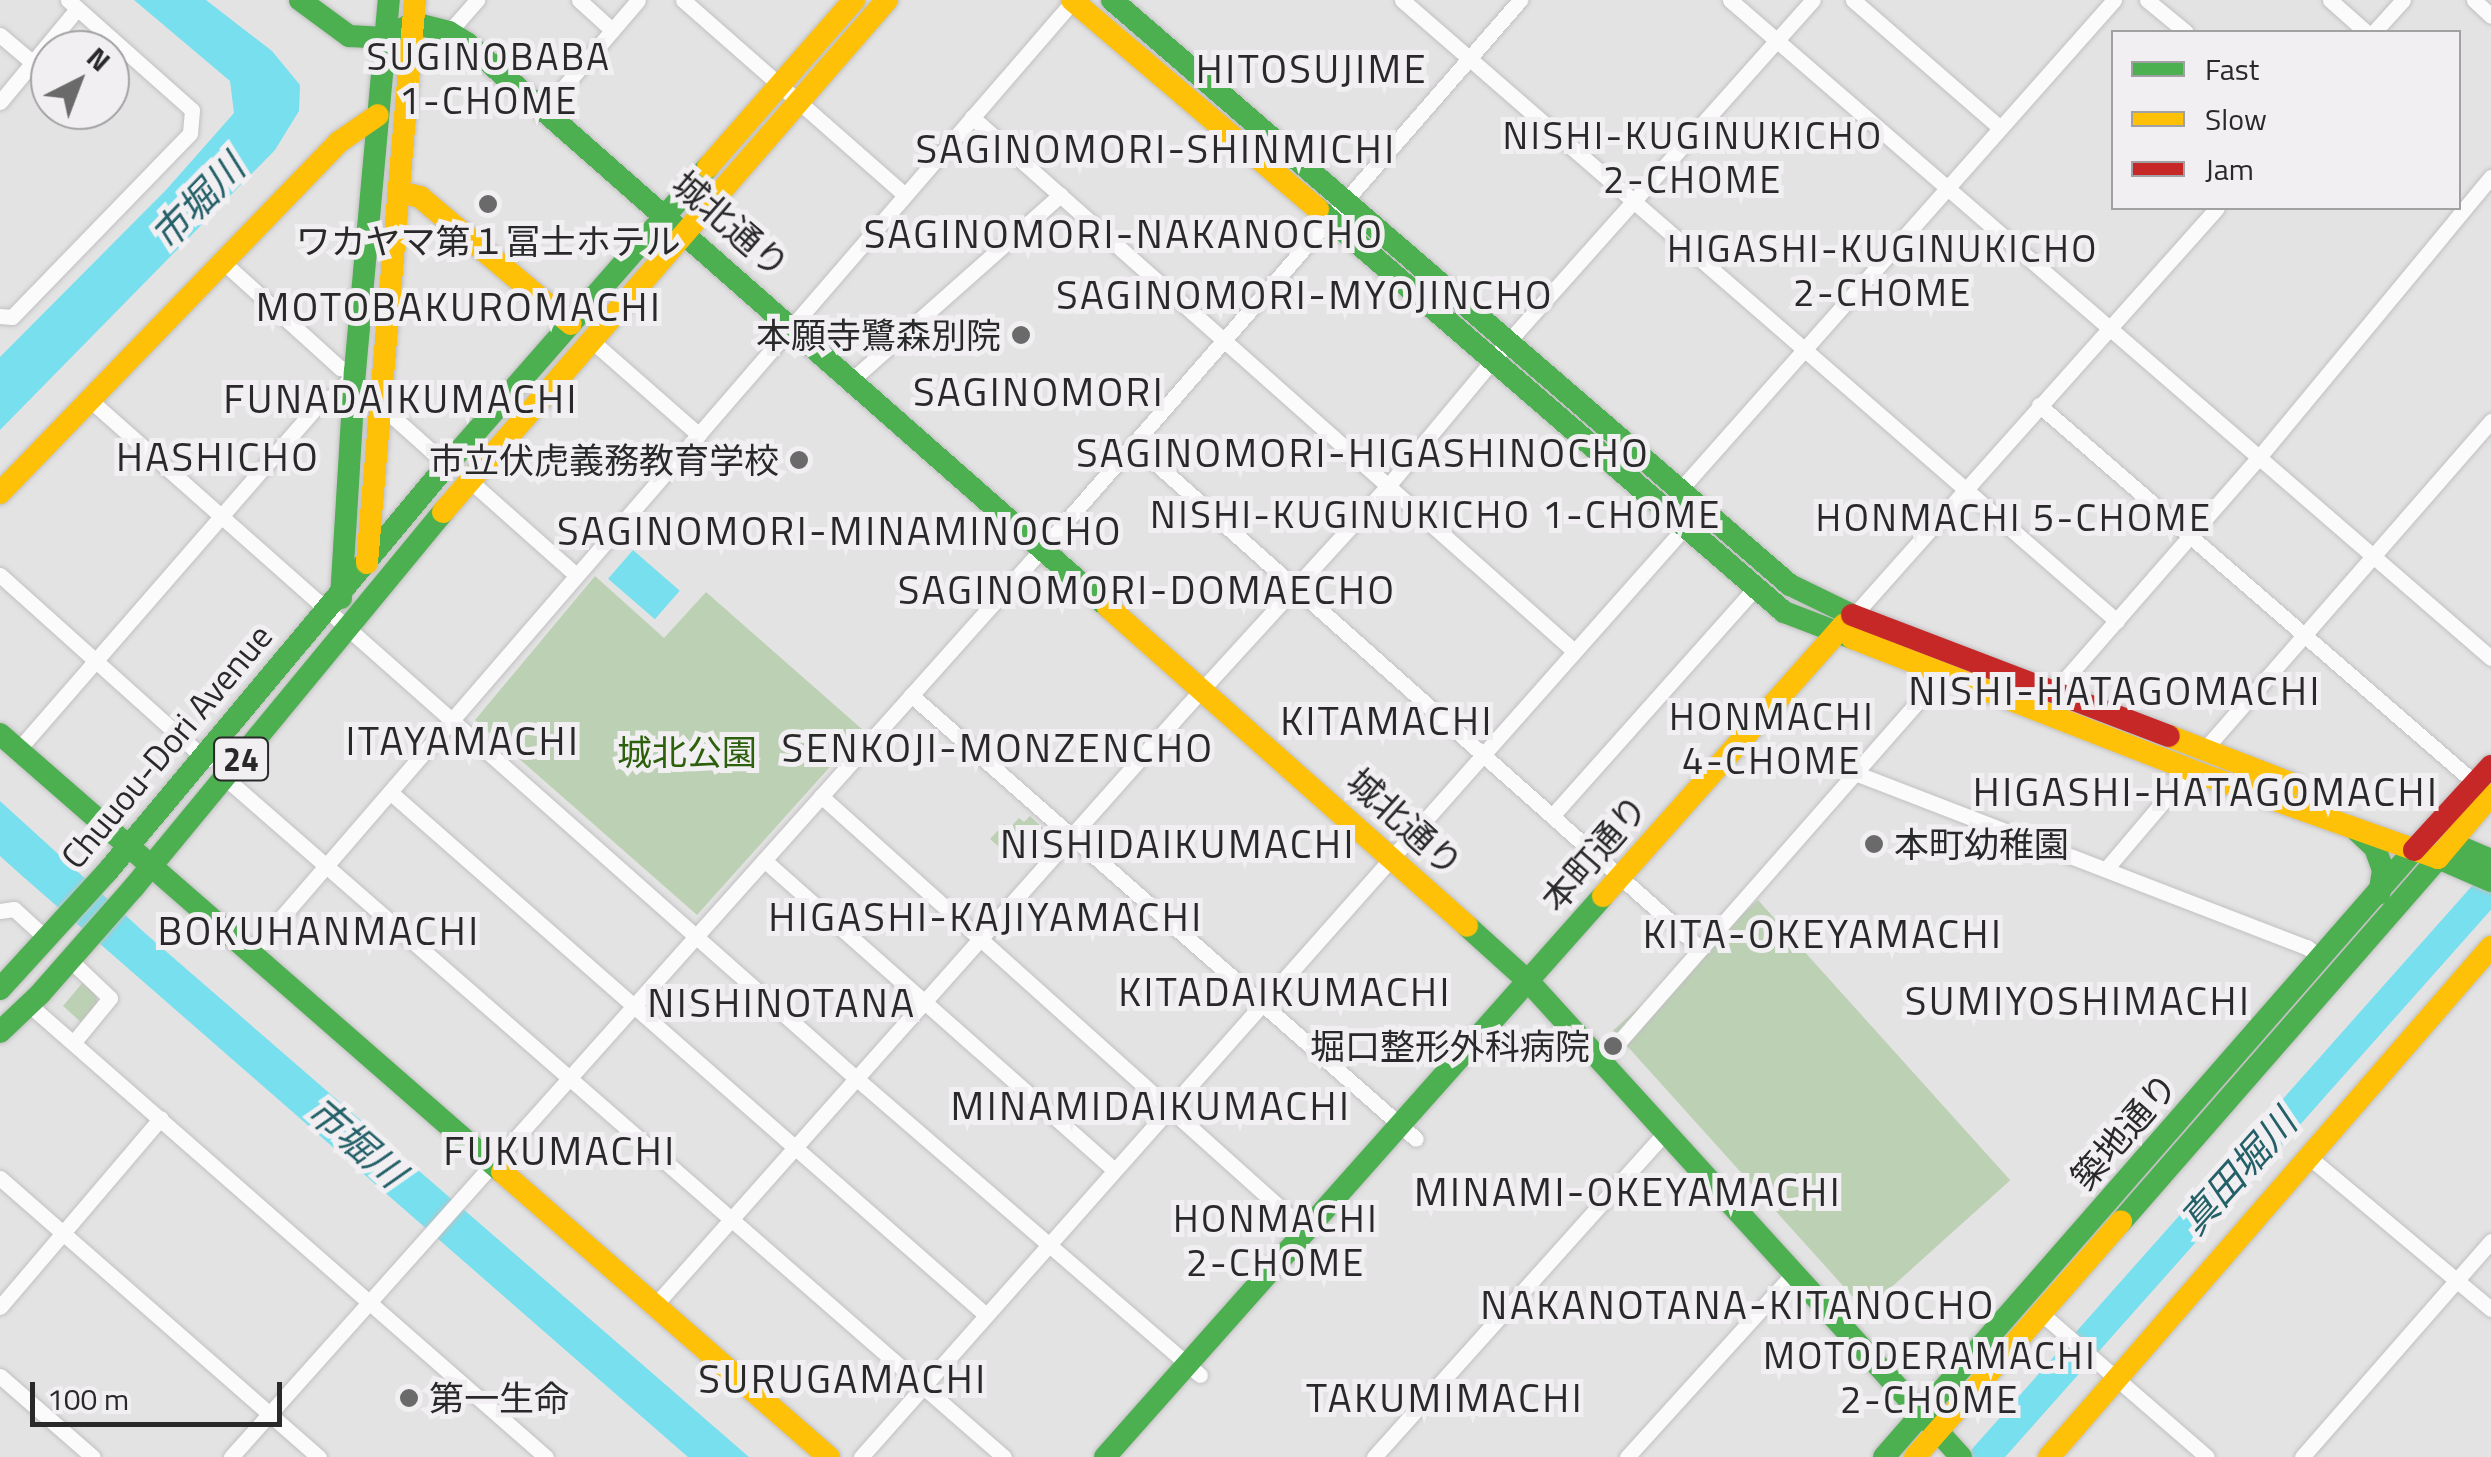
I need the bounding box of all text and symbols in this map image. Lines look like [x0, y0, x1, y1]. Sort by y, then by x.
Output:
north arrow [30, 30, 130, 130]
legend [2111, 30, 2461, 210]
district label: SUGINOBABA 1-CHOME [367, 34, 611, 123]
text: N [77, 36, 121, 81]
district label: HITOSUJIME [1196, 45, 1428, 93]
text: Fast [2205, 46, 2259, 92]
text: Slow [2205, 96, 2267, 142]
district label: NISHI-KUGINUKICHO 2-CHOME [1502, 113, 1884, 202]
district label: SAGINOMORI-SHINMICHI [915, 125, 1397, 173]
water label: 市堀川 [142, 145, 254, 259]
text: Jam [2205, 146, 2254, 192]
street label: 城北通り [664, 162, 798, 286]
marker: ワカヤマ第１冨士ホテル [477, 193, 499, 215]
district label: SAGINOMORI-NAKANOCHO [864, 210, 1384, 258]
place label: ワカヤマ第１冨士ホテル [296, 220, 680, 262]
district label: HIGASHI-KUGINUKICHO 2-CHOME [1667, 226, 2099, 316]
district label: SAGINOMORI-MYOJINCHO [1056, 271, 1554, 319]
district label: MOTOBAKUROMACHI [256, 283, 662, 331]
place label: 本願寺鷺森別院 [756, 314, 1001, 356]
marker: 本願寺鷺森別院 [1010, 324, 1032, 346]
district label: SAGINOMORI [913, 368, 1165, 416]
district label: FUNADAIKUMACHI [223, 375, 579, 423]
district label: SAGINOMORI-HIGASHINOCHO [1076, 429, 1650, 477]
district label: HASHICHO [116, 433, 320, 481]
place label: 市立伏虎義務教育学校 [429, 439, 779, 481]
marker: 市立伏虎義務教育学校 [788, 449, 810, 471]
district label: NISHI-KUGINUKICHO 1-CHOME [1150, 492, 1722, 538]
district label: HONMACHI 5-CHOME [1816, 495, 2212, 541]
district label: SAGINOMORI-MINAMINOCHO [557, 507, 1123, 555]
district label: SAGINOMORI-DOMAECHO [898, 566, 1396, 614]
street label: Chuuou-Dori Avenue [52, 616, 280, 876]
district label: NISHI-HATAGOMACHI [1908, 667, 2322, 715]
district label: HONMACHI 4-CHOME [1669, 694, 1875, 784]
district label: KITAMACHI [1280, 697, 1494, 745]
district label: ITAYAMACHI [346, 717, 580, 765]
district label: SENKOJI-MONZENCHO [782, 724, 1214, 772]
park label: 城北公園 [617, 731, 757, 773]
road number: 24 [211, 732, 271, 786]
street label: 城北通り [1339, 760, 1471, 884]
district label: HIGASHI-HATAGOMACHI [1973, 768, 2439, 816]
street label: 本町通り [1532, 786, 1656, 920]
district label: NISHIDAIKUMACHI [1000, 820, 1356, 868]
place label: 本町幼稚園 [1894, 823, 2069, 865]
marker: 本町幼稚園 [1863, 833, 1885, 855]
district label: HIGASHI-KAJIYAMACHI [768, 893, 1204, 941]
district label: BOKUHANMACHI [158, 907, 480, 955]
district label: KITA-OKEYAMACHI [1643, 910, 2003, 958]
district label: KITADAIKUMACHI [1118, 968, 1452, 1016]
district label: SUMIYOSHIMACHI [1905, 977, 2251, 1025]
district label: NISHINOTANA [647, 979, 917, 1027]
place label: 堀口整形外科病院 [1310, 1025, 1590, 1067]
marker: 堀口整形外科病院 [1600, 1033, 1626, 1059]
street label: 築地通り [2062, 1064, 2186, 1198]
district label: MINAMIDAIKUMACHI [951, 1082, 1351, 1130]
water label: 市堀川 [298, 1087, 414, 1197]
water label: 真田堀川 [2170, 1100, 2306, 1244]
district label: FUKUMACHI [443, 1127, 677, 1175]
district label: MINAMI-OKEYAMACHI [1414, 1168, 1842, 1216]
district label: HONMACHI 2-CHOME [1173, 1196, 1379, 1286]
district label: NAKANOTANA-KITANOCHO [1480, 1281, 1996, 1329]
district label: MOTODERAMACHI 2-CHOME [1763, 1333, 2097, 1422]
district label: SURUGAMACHI [698, 1355, 988, 1403]
scale bar [35, 1362, 288, 1424]
district label: TAKUMIMACHI [1306, 1374, 1584, 1422]
text: 100 m [47, 1376, 129, 1422]
place label: 第一生命 [429, 1377, 569, 1419]
marker: 第一生命 [398, 1387, 420, 1409]

